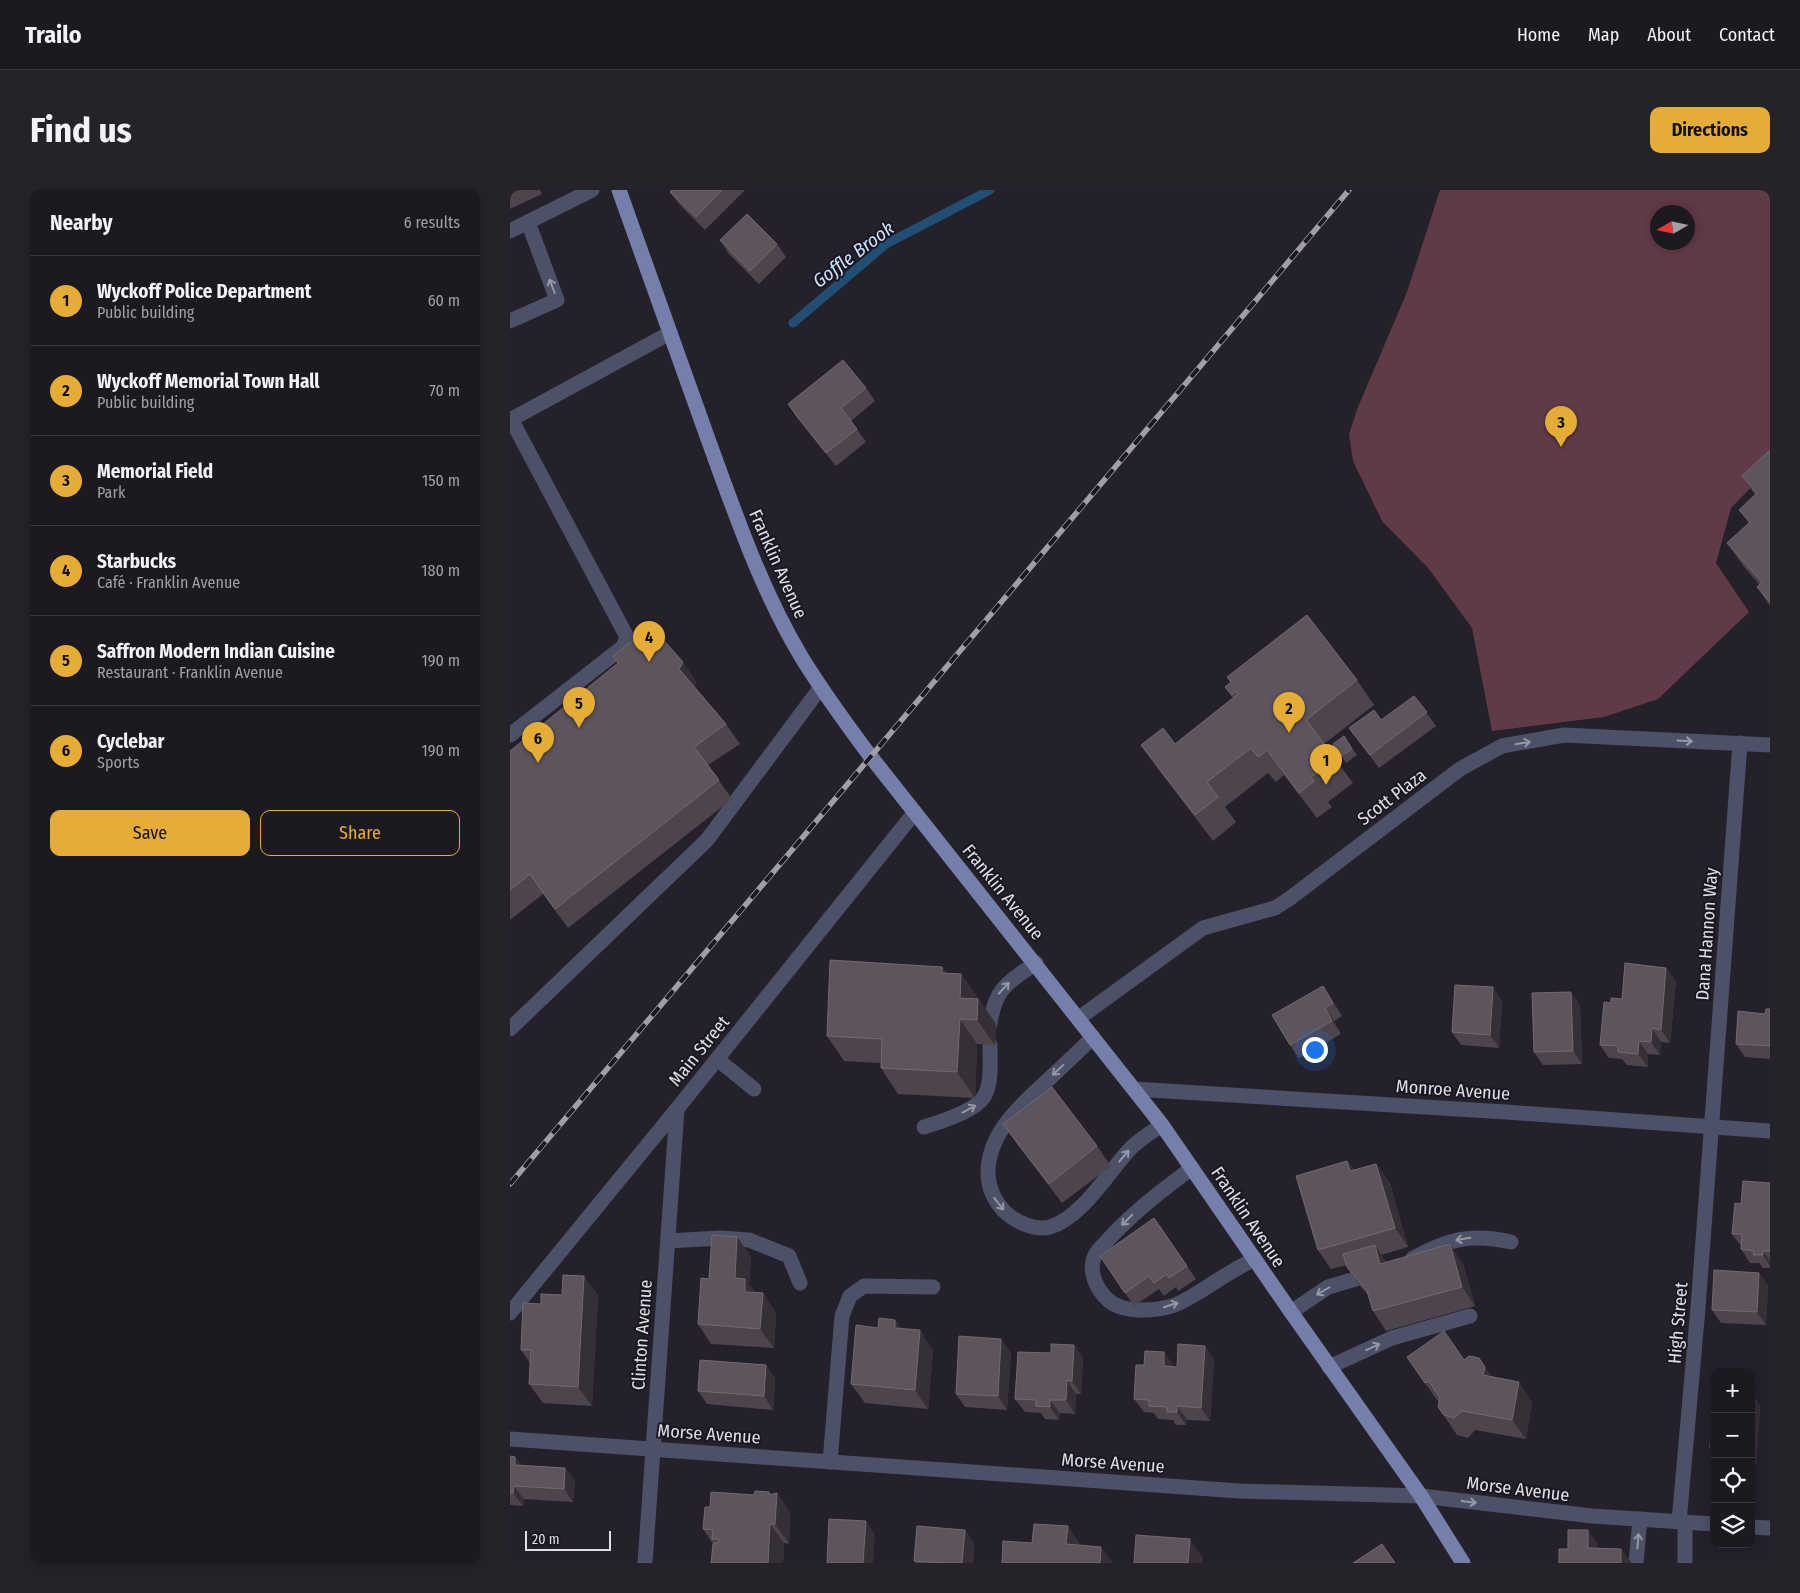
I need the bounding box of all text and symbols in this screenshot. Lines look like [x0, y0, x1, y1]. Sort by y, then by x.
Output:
text: Trailo [25, 21, 82, 49]
text: Home [1517, 24, 1560, 46]
text: Map [1588, 24, 1619, 46]
text: About [1647, 24, 1691, 46]
text: Contact [1719, 24, 1775, 46]
button: Directions [1650, 107, 1770, 153]
text: Find us [30, 109, 132, 151]
north arrow [1650, 205, 1695, 250]
text: Nearby [50, 210, 112, 236]
text: 6 results [404, 213, 460, 232]
water label: Goffle Brook [808, 216, 898, 292]
one-way arrow [547, 279, 556, 294]
text: Wyckoff Police Department [97, 280, 311, 303]
text: 1 [63, 291, 69, 310]
text: 60 m [428, 291, 460, 310]
text: Public building [97, 303, 194, 322]
text: Wyckoff Memorial Town Hall [97, 370, 320, 393]
text: 2 [62, 381, 70, 400]
text: 70 m [429, 381, 460, 400]
text: Public building [97, 393, 194, 412]
pin: 3 [1545, 406, 1577, 447]
text: Memorial Field [97, 460, 213, 483]
text: 3 [62, 471, 70, 490]
text: 150 m [422, 471, 460, 490]
text: Park [97, 483, 125, 502]
street label: Franklin Avenue [744, 506, 812, 622]
text: Starbucks [97, 550, 176, 573]
text: 4 [62, 561, 70, 580]
text: 180 m [421, 561, 460, 580]
text: Café · Franklin Avenue [97, 573, 240, 592]
pin: 4 [633, 621, 665, 662]
text: Saffron Modern Indian Cuisine [97, 640, 335, 663]
text: 5 [62, 651, 70, 670]
text: 190 m [422, 651, 460, 670]
text: Restaurant · Franklin Avenue [97, 663, 283, 682]
pin: 5 [563, 687, 595, 728]
pin: 2 [1273, 692, 1305, 733]
pin: 6 [522, 722, 554, 763]
text: Cyclebar [97, 730, 164, 753]
one-way arrow [1677, 736, 1693, 745]
one-way arrow [1515, 737, 1531, 747]
text: 6 [62, 741, 70, 760]
text: 190 m [422, 741, 460, 760]
pin: 1 [1310, 744, 1342, 785]
text: Sports [97, 753, 140, 772]
street label: Scott Plaza [1353, 764, 1431, 830]
button: Save [50, 810, 250, 856]
button: Share [260, 810, 460, 856]
street label: Franklin Avenue [958, 840, 1048, 944]
street label: Dana Hannon Way [1691, 867, 1723, 1001]
one-way arrow [998, 981, 1010, 994]
street label: Main Street [664, 1011, 734, 1091]
your location [1302, 1037, 1328, 1063]
one-way arrow [1051, 1064, 1064, 1076]
street label: Monroe Avenue [1395, 1075, 1511, 1105]
one-way arrow [961, 1103, 976, 1113]
one-way arrow [1118, 1150, 1129, 1163]
street label: Franklin Avenue [1206, 1162, 1290, 1272]
one-way arrow [993, 1197, 1004, 1210]
one-way arrow [1121, 1214, 1133, 1226]
one-way arrow [1455, 1234, 1471, 1244]
street label: Clinton Avenue [627, 1279, 657, 1391]
street label: High Street [1663, 1281, 1693, 1365]
one-way arrow [1315, 1286, 1330, 1296]
one-way arrow [1163, 1300, 1179, 1310]
one-way arrow [1365, 1341, 1380, 1351]
map controls [1710, 1368, 1755, 1548]
button: + [1710, 1368, 1755, 1413]
button: − [1710, 1413, 1755, 1458]
street label: Morse Avenue [657, 1419, 761, 1449]
street label: Morse Avenue [1061, 1448, 1165, 1478]
button: locate [1710, 1458, 1755, 1503]
street label: Morse Avenue [1465, 1472, 1571, 1506]
one-way arrow [1461, 1497, 1477, 1507]
button: layers [1710, 1503, 1755, 1548]
scale bar [525, 1528, 611, 1551]
text: 20 m [532, 1531, 560, 1548]
one-way arrow [1633, 1533, 1643, 1549]

